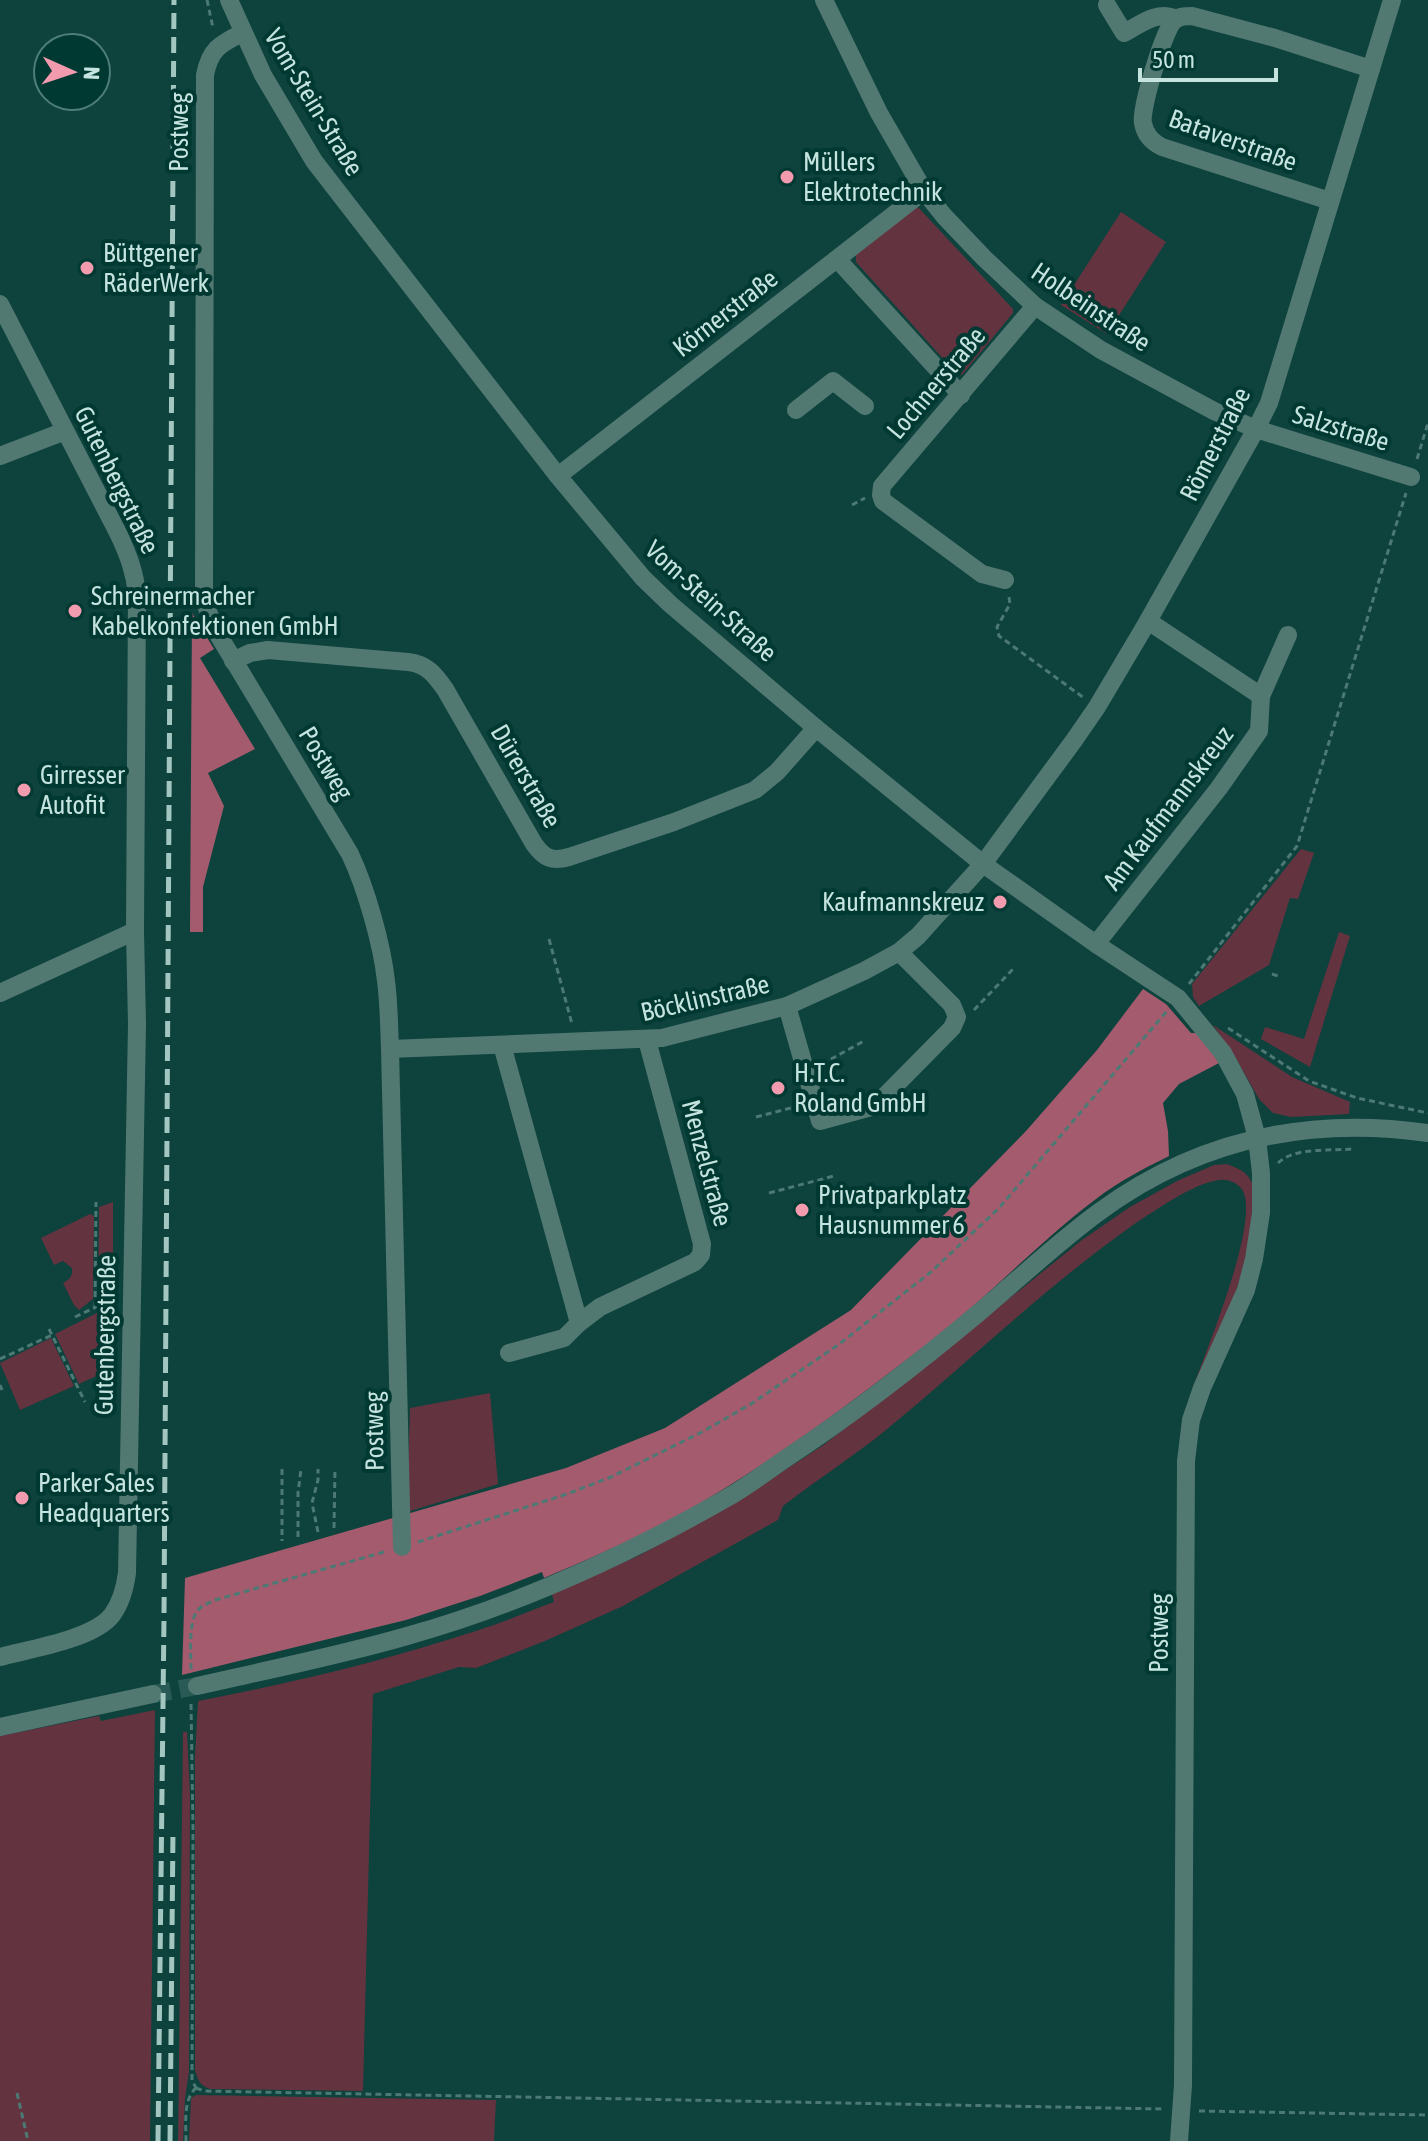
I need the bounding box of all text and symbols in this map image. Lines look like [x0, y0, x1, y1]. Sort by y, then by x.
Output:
street label: Vom-Stein-Straße [258, 23, 370, 181]
north arrow [32, 32, 112, 112]
scale bar [1140, 32, 1276, 82]
text: 50 m [1152, 46, 1195, 73]
text: N [79, 66, 105, 80]
street label: Postweg [164, 91, 194, 172]
street label: Bataverstraße [1165, 103, 1301, 177]
place label: Müllers Elektrotechnik [803, 147, 943, 207]
marker: Müllers Elektrotechnik [778, 168, 796, 186]
place label: Büttgener RäderWerk [103, 238, 209, 298]
street label: Holbeinstraße [1026, 256, 1156, 358]
marker: Büttgener RäderWerk [78, 259, 96, 277]
street label: Körnerstraße [667, 263, 783, 363]
street label: Lochnerstraße [881, 321, 991, 445]
street label: Römerstraße [1174, 382, 1256, 506]
street label: Salzstraße [1289, 399, 1393, 457]
street label: Gutenbergstraße [68, 401, 166, 559]
street label: Vom-Stein-Straße [639, 534, 783, 668]
place label: Schreinermacher Kabelkonfektionen GmbH [91, 581, 339, 641]
marker: Schreinermacher Kabelkonfektionen GmbH [66, 602, 84, 620]
street label: Dürerstraße [484, 719, 568, 833]
street label: Am Kaufmannskreuz [1097, 720, 1239, 896]
street label: Postweg [293, 721, 360, 806]
place label: Girresser Autofit [40, 760, 125, 820]
marker: Girresser Autofit [15, 781, 33, 799]
place label: Kaufmannskreuz [822, 887, 984, 917]
marker: Kaufmannskreuz [991, 893, 1009, 911]
street label: Böcklinstraße [638, 969, 772, 1027]
place label: H.T.C. Roland GmbH [794, 1058, 927, 1118]
marker: H.T.C. Roland GmbH [769, 1079, 787, 1097]
street label: Menzelstraße [676, 1097, 738, 1229]
place label: Privatparkplatz Hausnummer 6 [818, 1180, 966, 1240]
marker: Privatparkplatz Hausnummer 6 [793, 1201, 811, 1219]
street label: Gutenbergstraße [89, 1255, 121, 1415]
street label: Postweg [358, 1390, 390, 1471]
place label: Parker Sales Headquarters [38, 1468, 170, 1528]
marker: Parker Sales Headquarters [13, 1489, 31, 1507]
street label: Postweg [1144, 1592, 1174, 1673]

